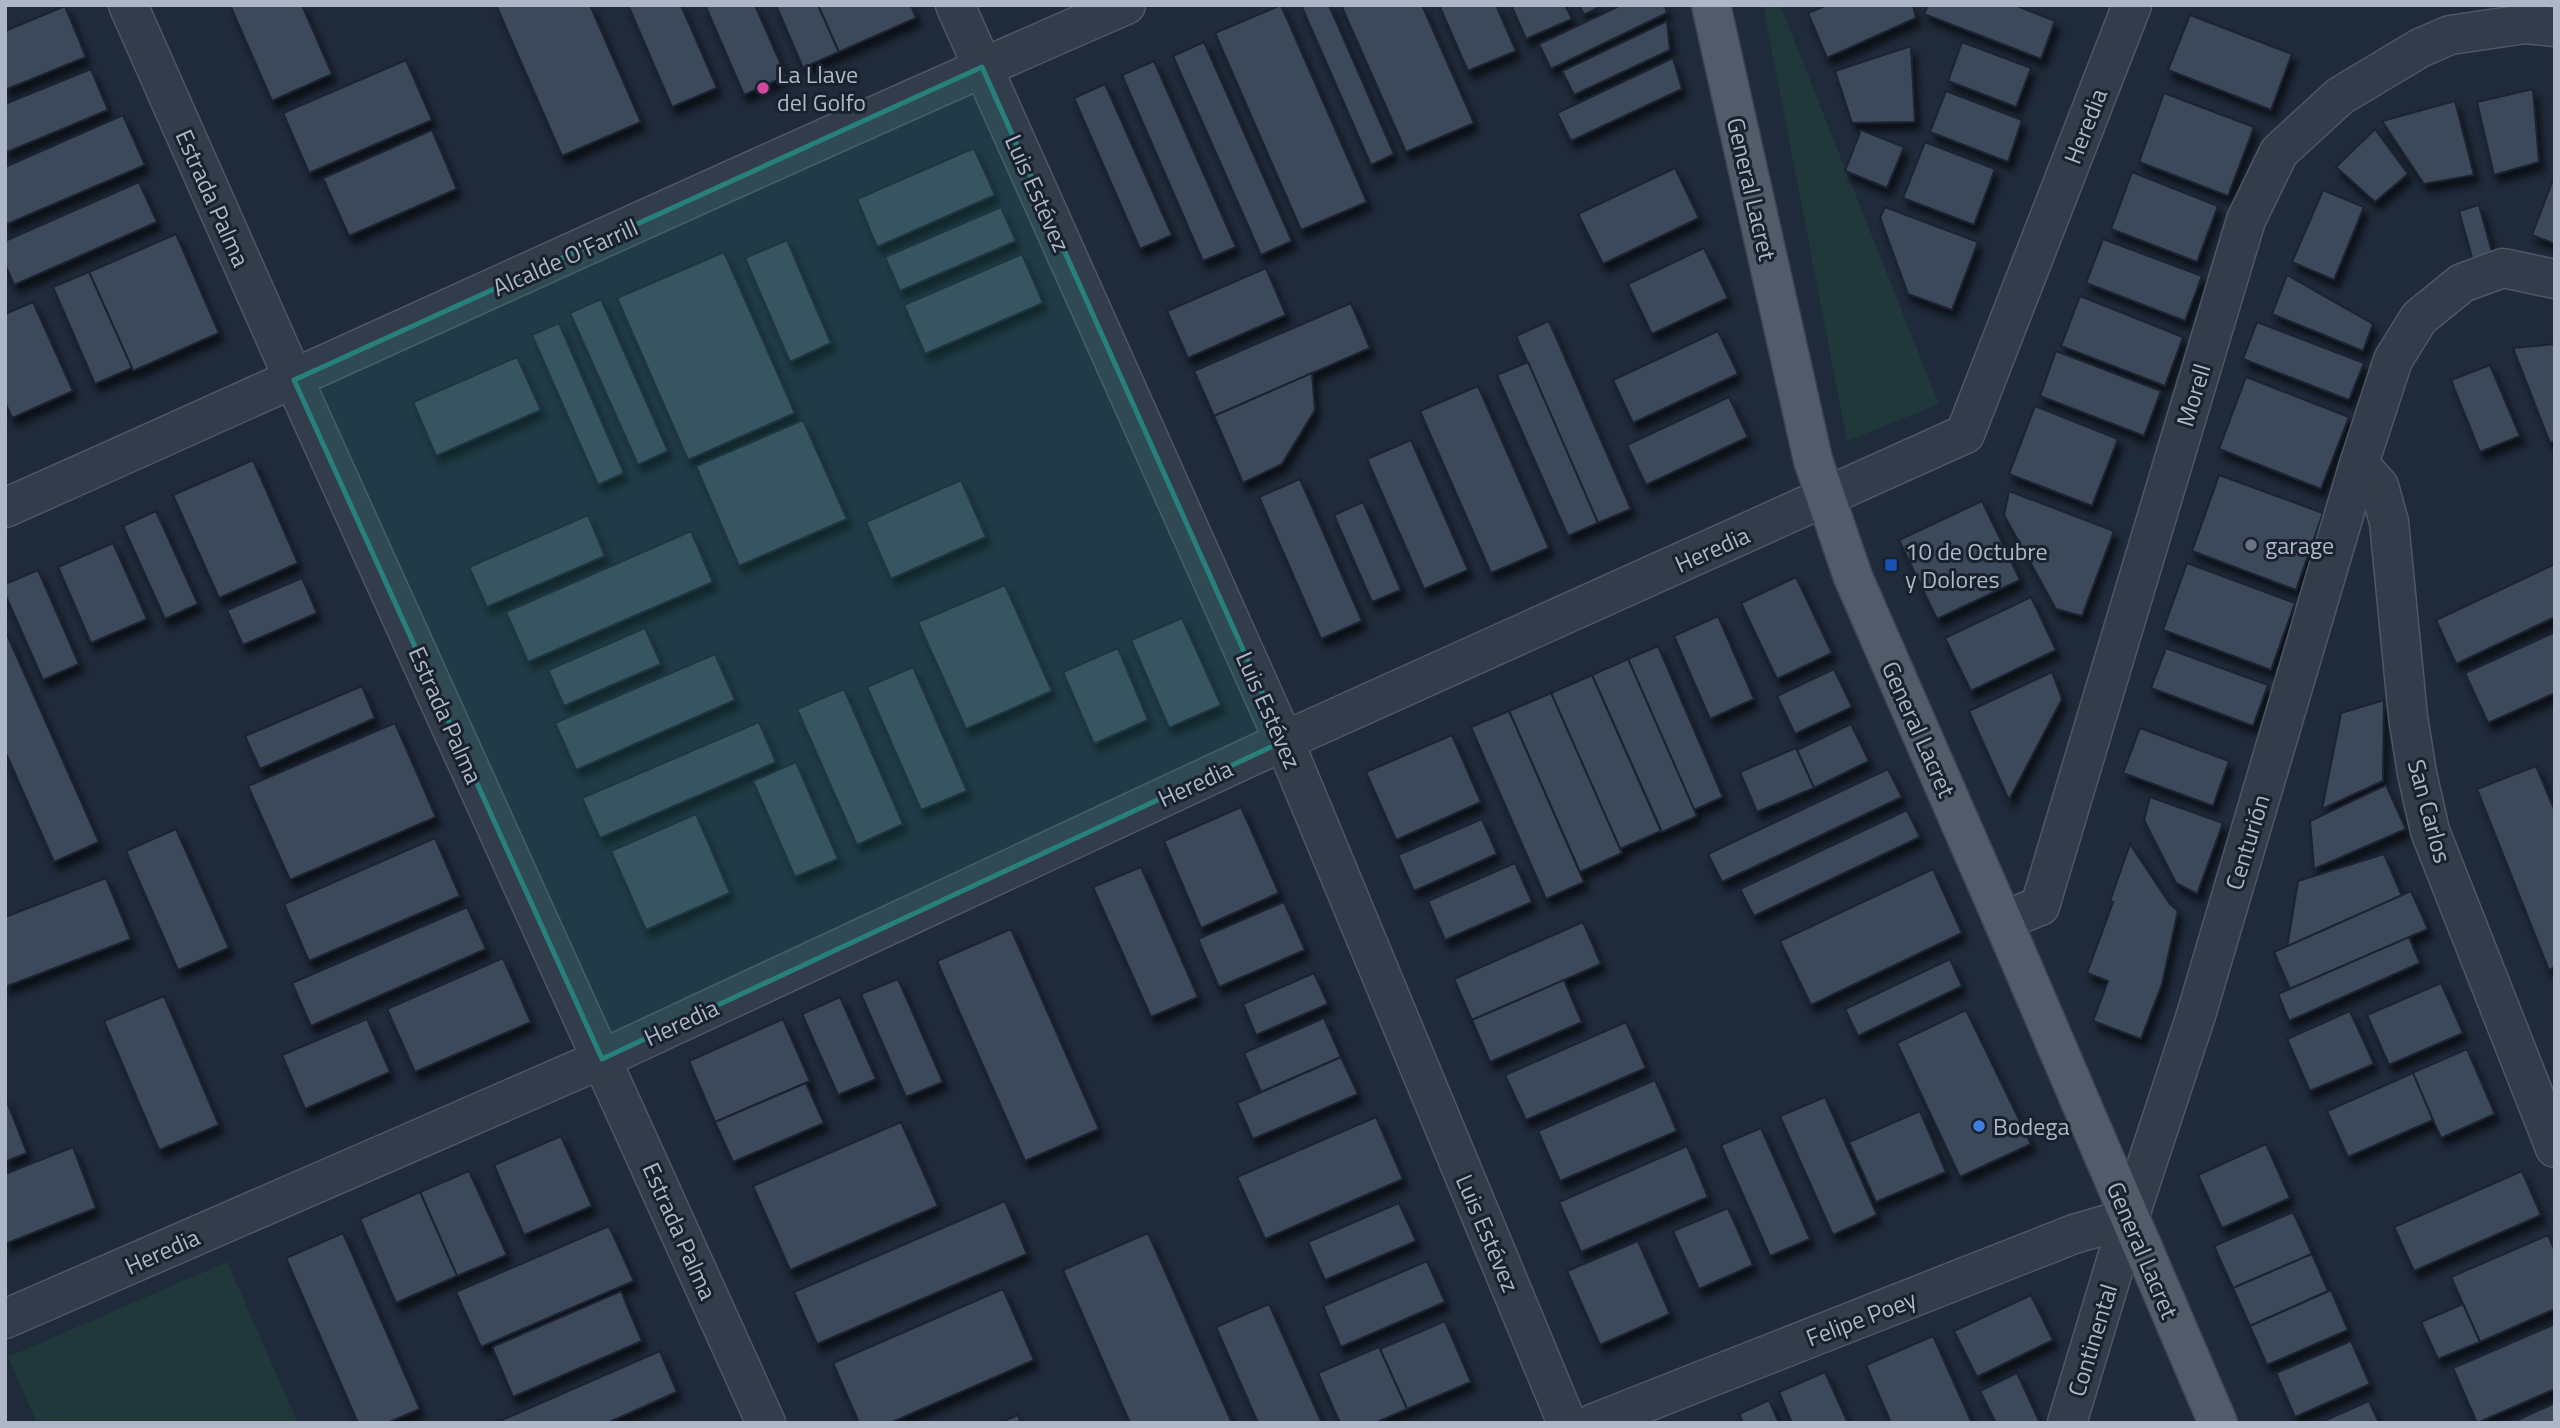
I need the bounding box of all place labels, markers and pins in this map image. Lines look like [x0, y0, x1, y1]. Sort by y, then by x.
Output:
place label: La Llave del Golfo [777, 56, 866, 120]
marker: La Llave del Golfo [755, 80, 771, 96]
place label: garage [2265, 527, 2334, 563]
place label: 10 de Octubre y Dolores [1905, 533, 2048, 597]
marker: garage [2243, 537, 2259, 553]
marker: 10 de Octubre y Dolores [1883, 557, 1899, 573]
place label: Bodega [1993, 1108, 2070, 1144]
marker: Bodega [1971, 1118, 1987, 1134]

